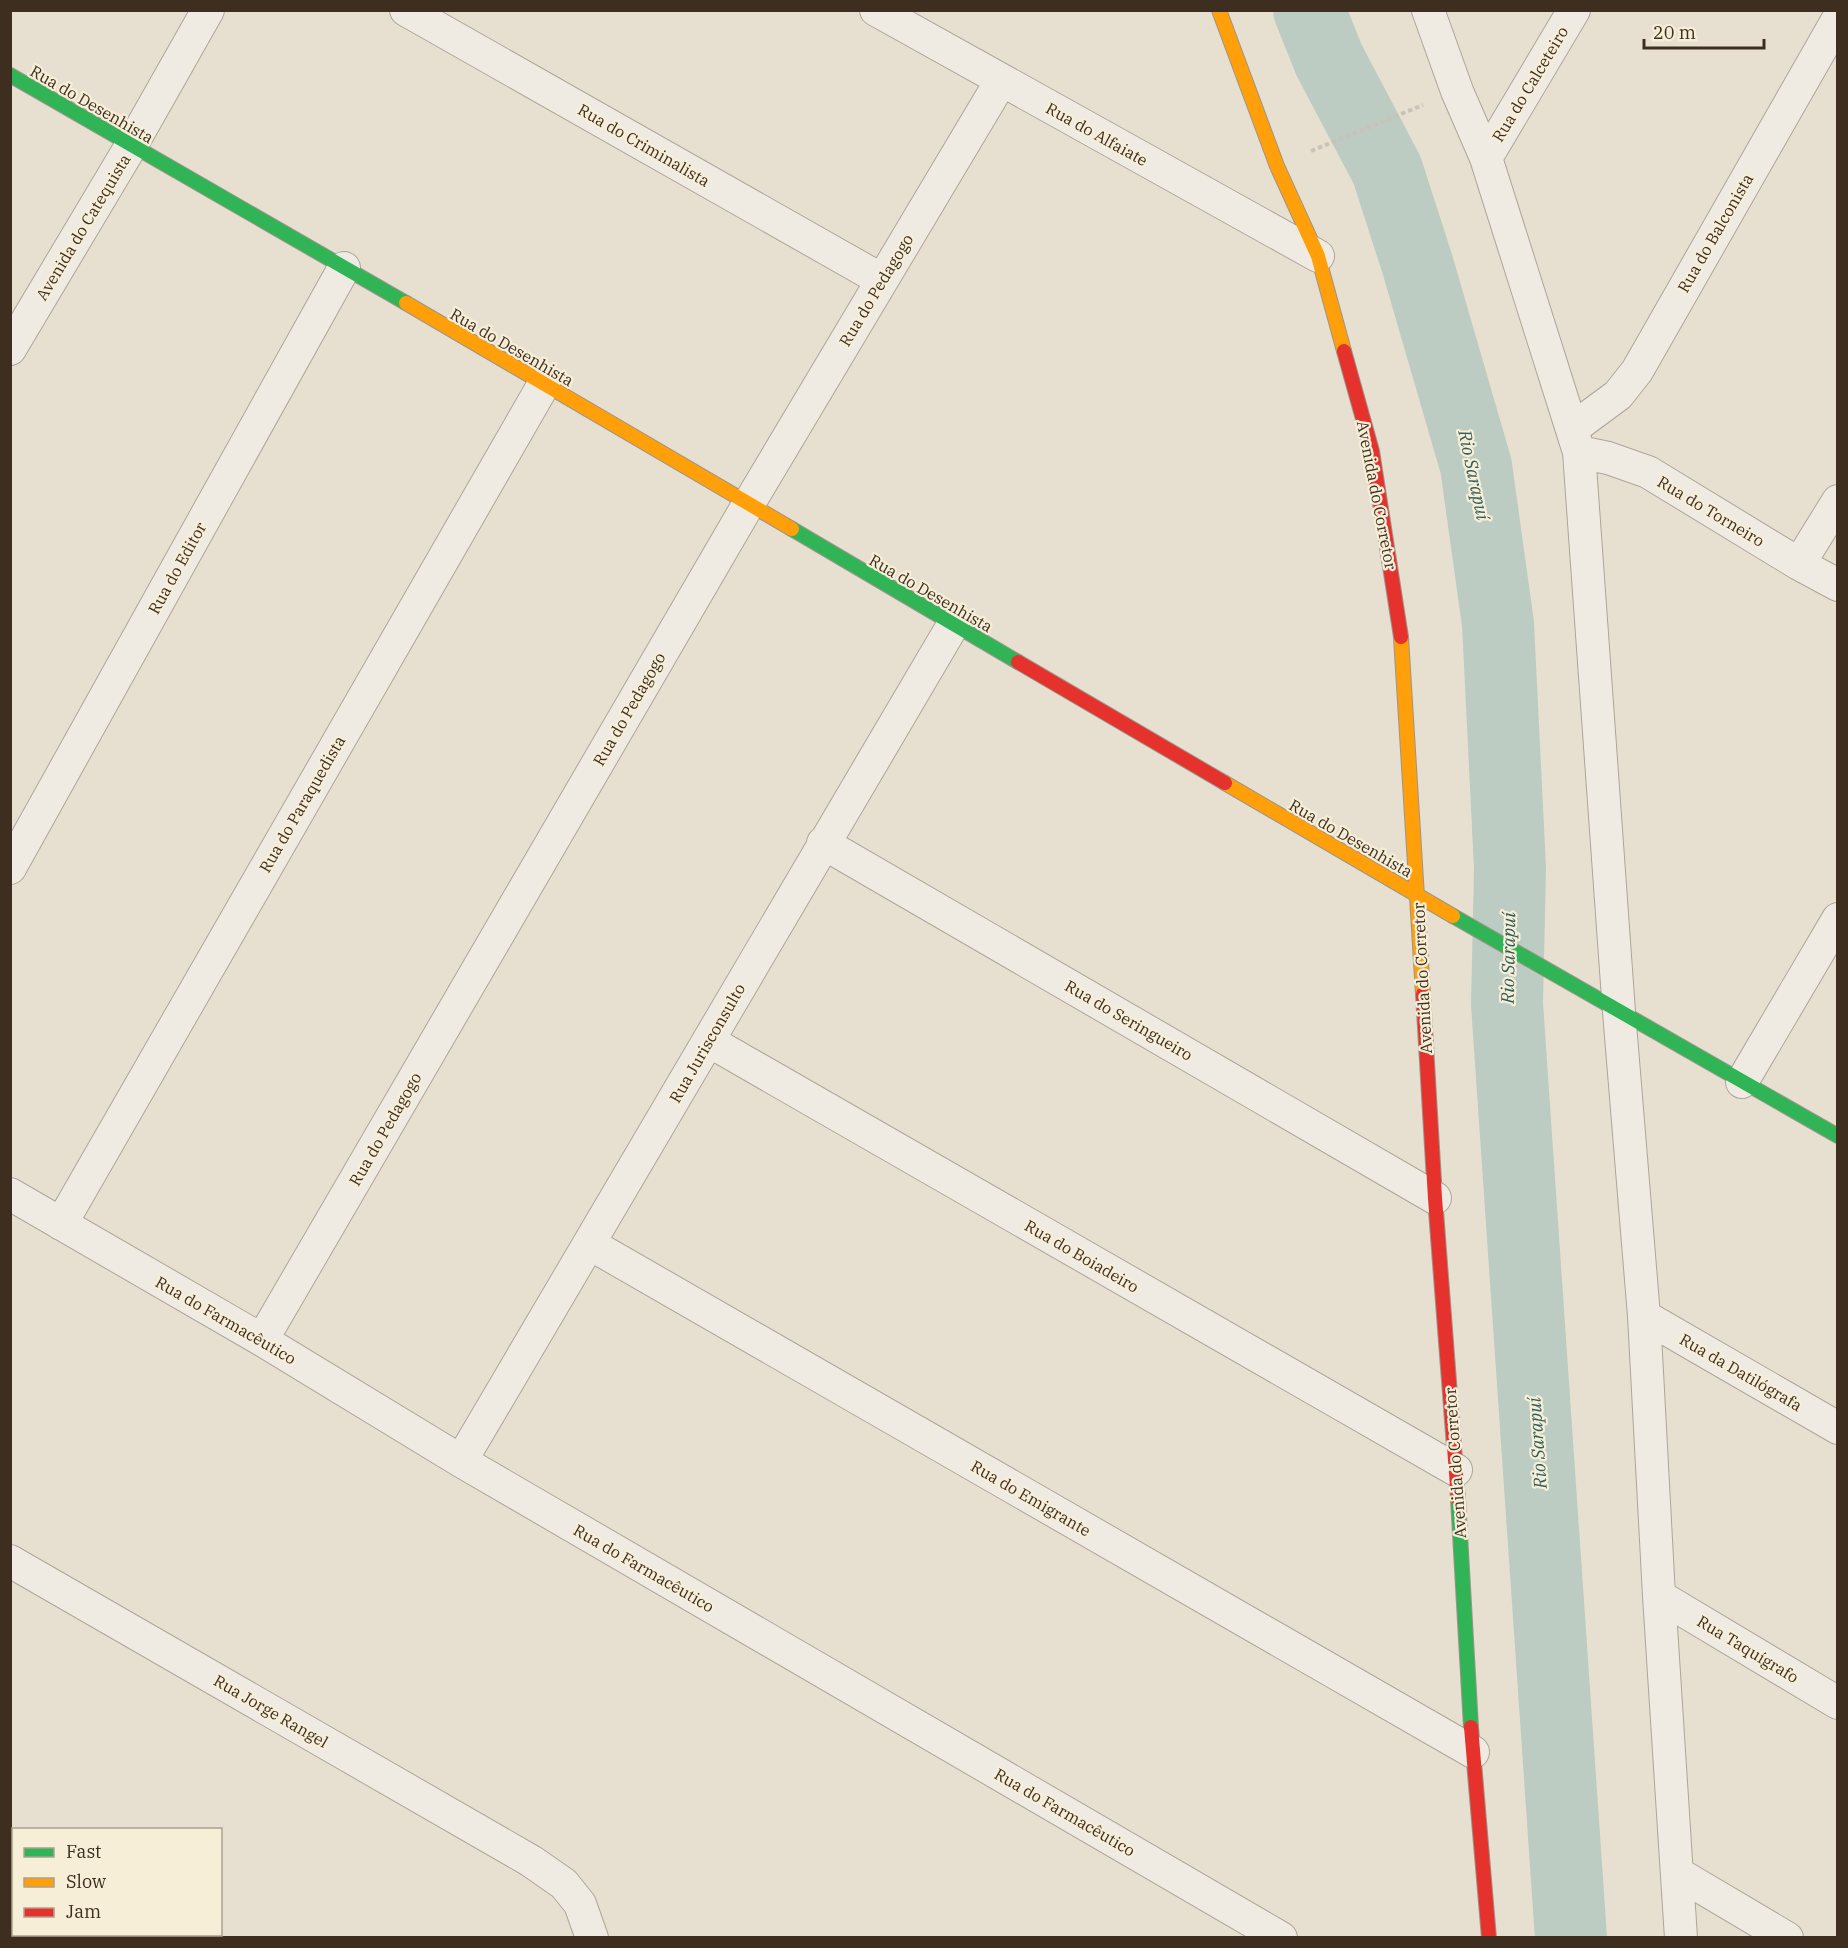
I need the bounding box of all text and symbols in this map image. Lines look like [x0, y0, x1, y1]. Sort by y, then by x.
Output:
scale bar [1644, 12, 1764, 50]
text: 20 m [1653, 21, 1696, 44]
street label: Rua do Calceteiro [1488, 23, 1572, 145]
street label: Rua do Desenhista [27, 61, 157, 148]
street label: Rua do Alfaiate [1043, 98, 1151, 170]
street label: Rua do Criminalista [575, 99, 714, 191]
street label: Avenida do Catequista [31, 150, 135, 304]
street label: Rua do Balconista [1673, 170, 1757, 296]
street label: Rua do Pedagogo [835, 230, 917, 350]
street label: Rua do Desenhista [447, 304, 577, 391]
street label: Avenida do Corretor [1353, 419, 1401, 571]
water label: Rio Sarapuí [1453, 427, 1495, 524]
street label: Rua do Torneiro [1654, 471, 1768, 551]
street label: Rua do Editor [143, 518, 211, 618]
street label: Rua do Desenhista [866, 550, 996, 637]
street label: Rua do Pedagogo [588, 649, 670, 769]
street label: Rua do Paraquedista [255, 732, 350, 876]
street label: Rua do Desenhista [1286, 795, 1416, 882]
street label: Avenida do Corretor [1408, 902, 1436, 1054]
water label: Rio Sarapuí [1496, 910, 1520, 1005]
street label: Rua do Seringueiro [1062, 975, 1196, 1065]
street label: Rua Jurisconsulto [665, 980, 749, 1106]
street label: Rua do Pedagogo [344, 1069, 426, 1189]
street label: Rua do Boiadeiro [1021, 1215, 1143, 1297]
street label: Rua do Farmacêutico [152, 1272, 300, 1368]
street label: Rua da Datilógrafa [1676, 1329, 1806, 1415]
street label: Avenida do Corretor [1440, 1387, 1470, 1539]
water label: Rio Sarapuí [1522, 1395, 1552, 1490]
street label: Rua do Emigrante [968, 1456, 1094, 1540]
street label: Rua do Farmacêutico [570, 1520, 718, 1616]
street label: Rua Taquígrafo [1694, 1611, 1802, 1687]
street label: Rua Jorge Rangel [210, 1670, 332, 1752]
street label: Rua do Farmacêutico [991, 1764, 1139, 1860]
legend [12, 1828, 222, 1936]
text: Fast [66, 1840, 101, 1863]
text: Slow [66, 1870, 106, 1893]
text: Jam [66, 1900, 101, 1923]

